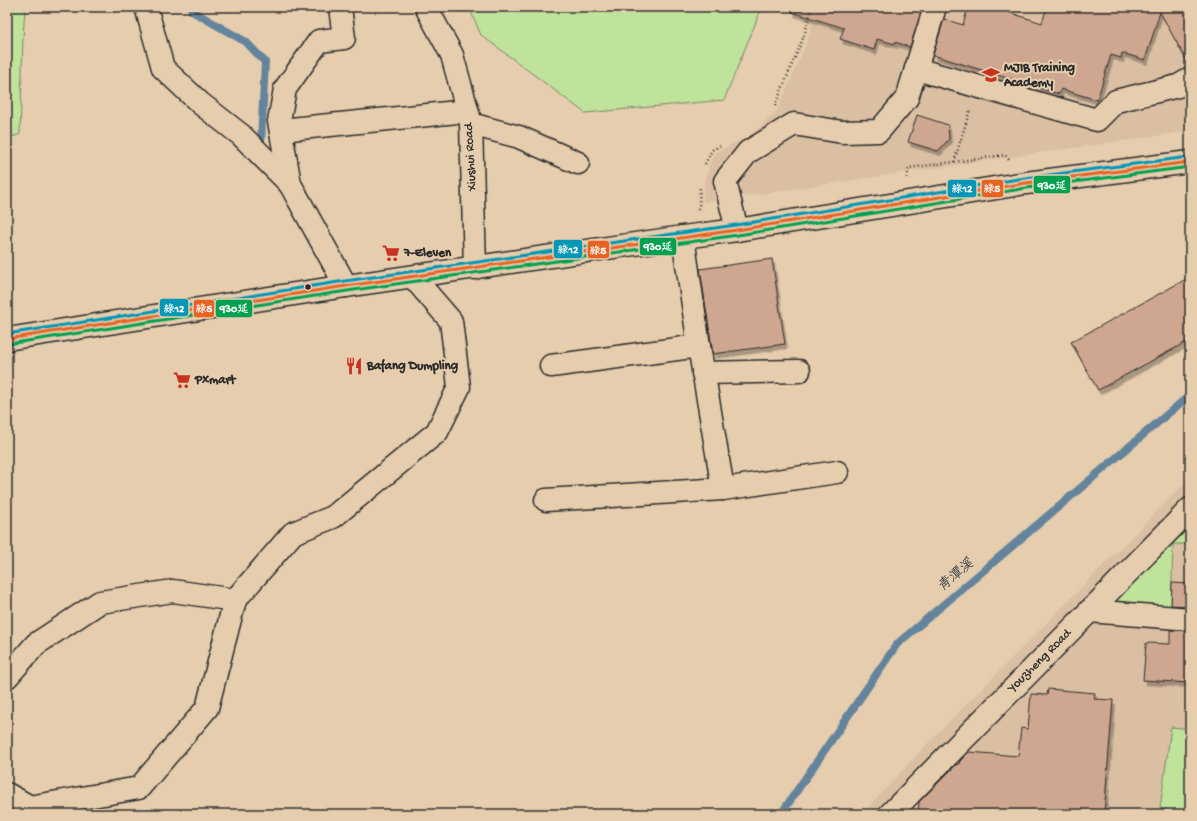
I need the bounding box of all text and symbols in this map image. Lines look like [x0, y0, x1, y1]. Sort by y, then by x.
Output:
place label: MJIB Training Academy [1003, 61, 1076, 91]
school or university icon: MJIB Training Academy [981, 65, 1001, 85]
street label: Xiushui Road [462, 121, 480, 192]
line badge: 930延 [1033, 175, 1071, 194]
line badge: 綠12 [947, 179, 977, 198]
line badge: 綠5 [981, 179, 1004, 198]
text: 930延 [1037, 180, 1066, 193]
text: 綠12 [952, 183, 973, 196]
text: 綠5 [984, 183, 1001, 196]
line badge: 930延 [639, 237, 677, 256]
line badge: 綠12 [553, 239, 583, 259]
line badge: 綠5 [587, 240, 610, 259]
text: 930延 [643, 241, 672, 254]
supermarket icon: 7-Eleven [381, 243, 401, 263]
text: 綠12 [558, 244, 579, 257]
text: 綠5 [590, 245, 607, 258]
place label: 7-Eleven [403, 246, 452, 261]
unlabelled marker [303, 282, 313, 292]
line badge: 綠12 [159, 298, 189, 317]
line badge: 綠5 [193, 299, 215, 318]
line badge: 930延 [215, 299, 253, 318]
text: 綠12 [164, 303, 185, 316]
text: 綠5 [196, 303, 213, 316]
text: 930延 [219, 303, 248, 316]
restaurant icon: Bafang Dumpling [344, 356, 364, 376]
place label: Bafang Dumpling [366, 358, 459, 375]
supermarket icon: Pxmart [172, 370, 192, 390]
place label: Pxmart [194, 373, 237, 388]
water label: 青潭溪 [934, 555, 978, 596]
street label: Youzheng Road [1005, 625, 1076, 696]

